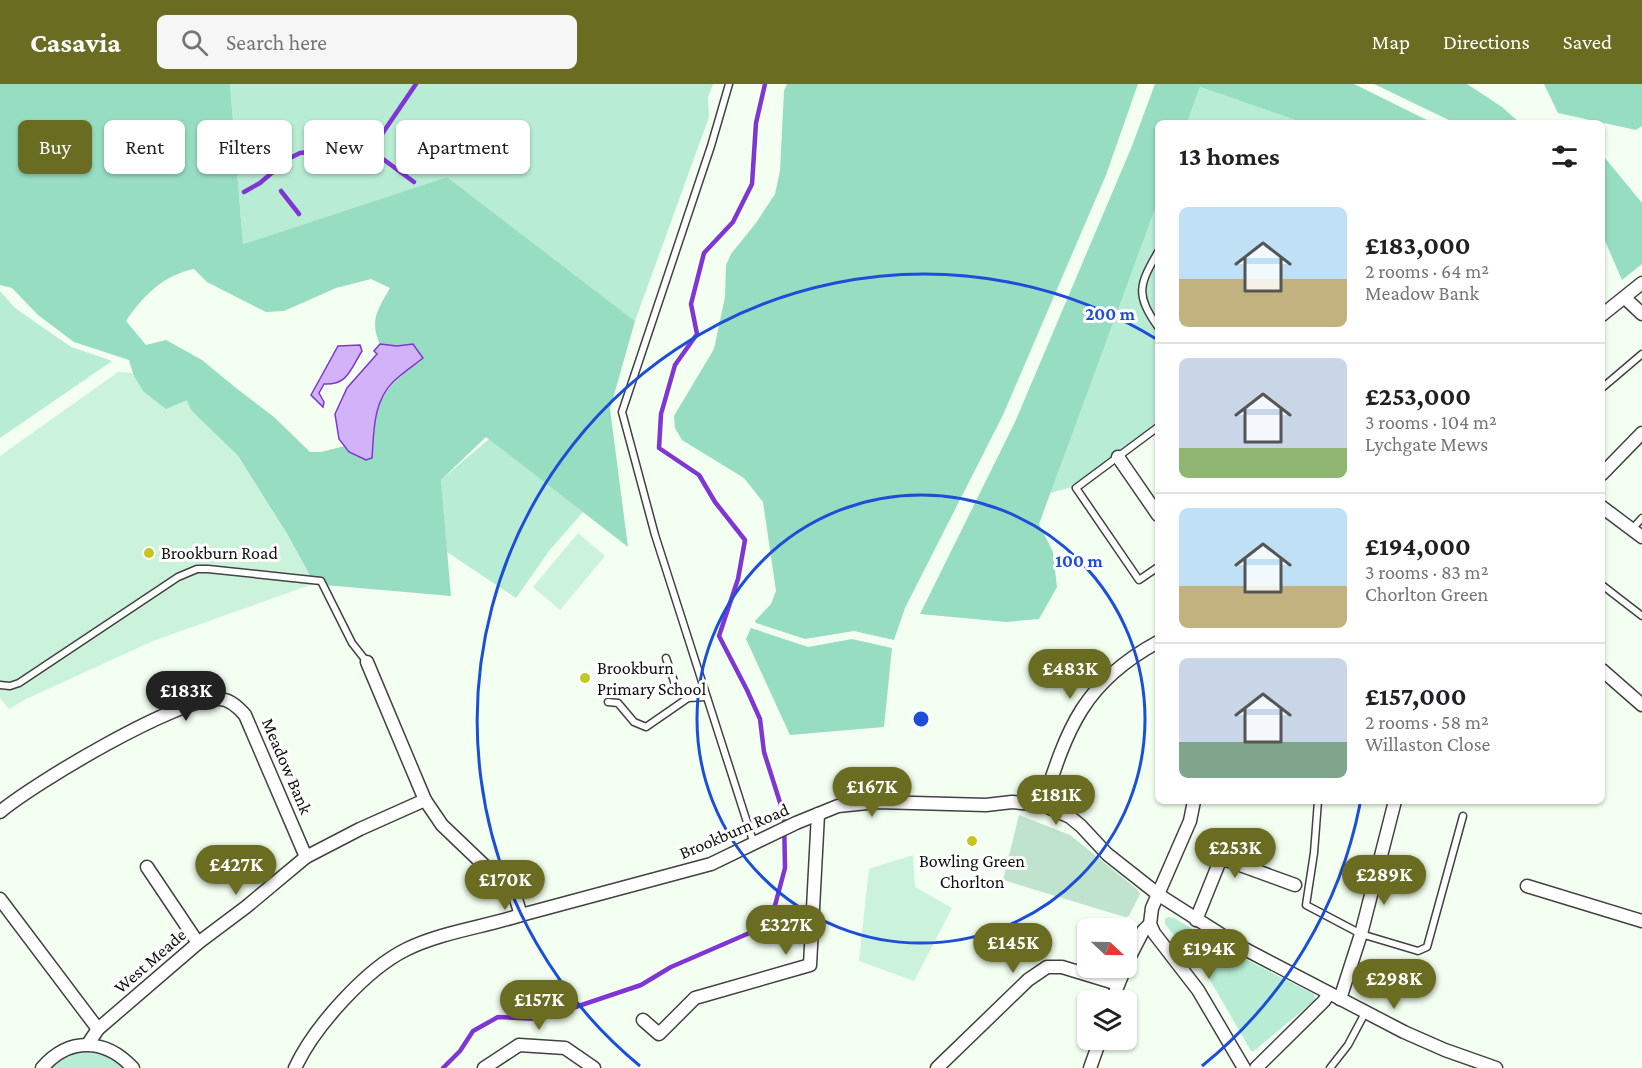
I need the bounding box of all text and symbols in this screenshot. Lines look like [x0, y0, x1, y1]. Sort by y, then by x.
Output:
search box [157, 15, 577, 69]
icon: search [178, 26, 211, 59]
text: Casavia [30, 27, 121, 58]
text: Search here [226, 30, 327, 55]
text: Map [1372, 30, 1410, 54]
text: Directions [1443, 30, 1530, 54]
text: Saved [1563, 30, 1612, 54]
chip: Buy [18, 120, 92, 174]
chip: Rent [104, 120, 185, 174]
chip: Filters [197, 120, 292, 174]
chip: New [304, 120, 384, 174]
chip: Apartment [396, 120, 530, 174]
icon: filters [1548, 140, 1581, 173]
text: 13 homes [1179, 142, 1280, 171]
icon: home [1227, 231, 1299, 303]
text: £183,000 [1365, 231, 1471, 260]
text: 2 rooms · 64 m² [1365, 260, 1489, 282]
text: Meadow Bank [1365, 282, 1479, 304]
text: 200 m [1085, 304, 1136, 324]
icon: home [1227, 382, 1299, 454]
text: £253,000 [1365, 382, 1471, 411]
text: 3 rooms · 104 m² [1365, 411, 1497, 433]
text: Lychgate Mews [1365, 433, 1488, 455]
icon: home [1227, 532, 1299, 604]
text: £194,000 [1365, 532, 1471, 561]
place label: Brookburn Road [161, 543, 278, 563]
marker: Brookburn Road [142, 546, 156, 560]
text: 100 m [1055, 551, 1103, 571]
text: 3 rooms · 83 m² [1365, 561, 1488, 583]
text: Chorlton Green [1365, 583, 1488, 605]
pin: £483K [1028, 649, 1112, 700]
text: £483K [1042, 657, 1098, 679]
place label: Brookburn Primary School [597, 658, 706, 699]
pin: £183K [144, 671, 228, 722]
marker: Brookburn Primary School [578, 671, 592, 685]
text: £183K [160, 679, 212, 701]
icon: home [1227, 682, 1299, 754]
text: £157,000 [1365, 682, 1467, 711]
centre of rings [911, 709, 931, 729]
text: 2 rooms · 58 m² [1365, 711, 1489, 733]
street label: Meadow Bank [258, 715, 316, 818]
text: Willaston Close [1365, 733, 1490, 755]
pin: £167K [830, 767, 914, 818]
text: £167K [847, 775, 897, 797]
pin: £181K [1014, 775, 1098, 826]
text: £181K [1031, 783, 1081, 805]
street label: Brookburn Road [676, 799, 792, 863]
pin: £253K [1193, 828, 1277, 879]
marker: Bowling Green Chorlton [965, 834, 979, 848]
text: £253K [1209, 836, 1261, 858]
pin: £427K [194, 845, 278, 896]
place label: Bowling Green Chorlton [919, 851, 1025, 892]
text: £427K [209, 853, 263, 875]
pin: £289K [1342, 855, 1426, 906]
pin: £170K [463, 860, 547, 911]
text: £289K [1356, 863, 1412, 885]
text: £170K [479, 868, 531, 890]
pin: £327K [744, 905, 828, 956]
text: £327K [760, 913, 812, 935]
north arrow [1077, 918, 1137, 978]
map controls [1077, 918, 1137, 1050]
pin: £145K [971, 923, 1055, 974]
street label: West Meade [110, 924, 190, 998]
pin: £194K [1167, 929, 1251, 980]
text: £145K [987, 931, 1039, 953]
text: £194K [1183, 937, 1235, 959]
pin: £298K [1352, 959, 1436, 1010]
text: £298K [1366, 967, 1422, 989]
pin: £157K [497, 980, 581, 1031]
text: £157K [514, 988, 564, 1010]
button: layers [1077, 990, 1137, 1050]

